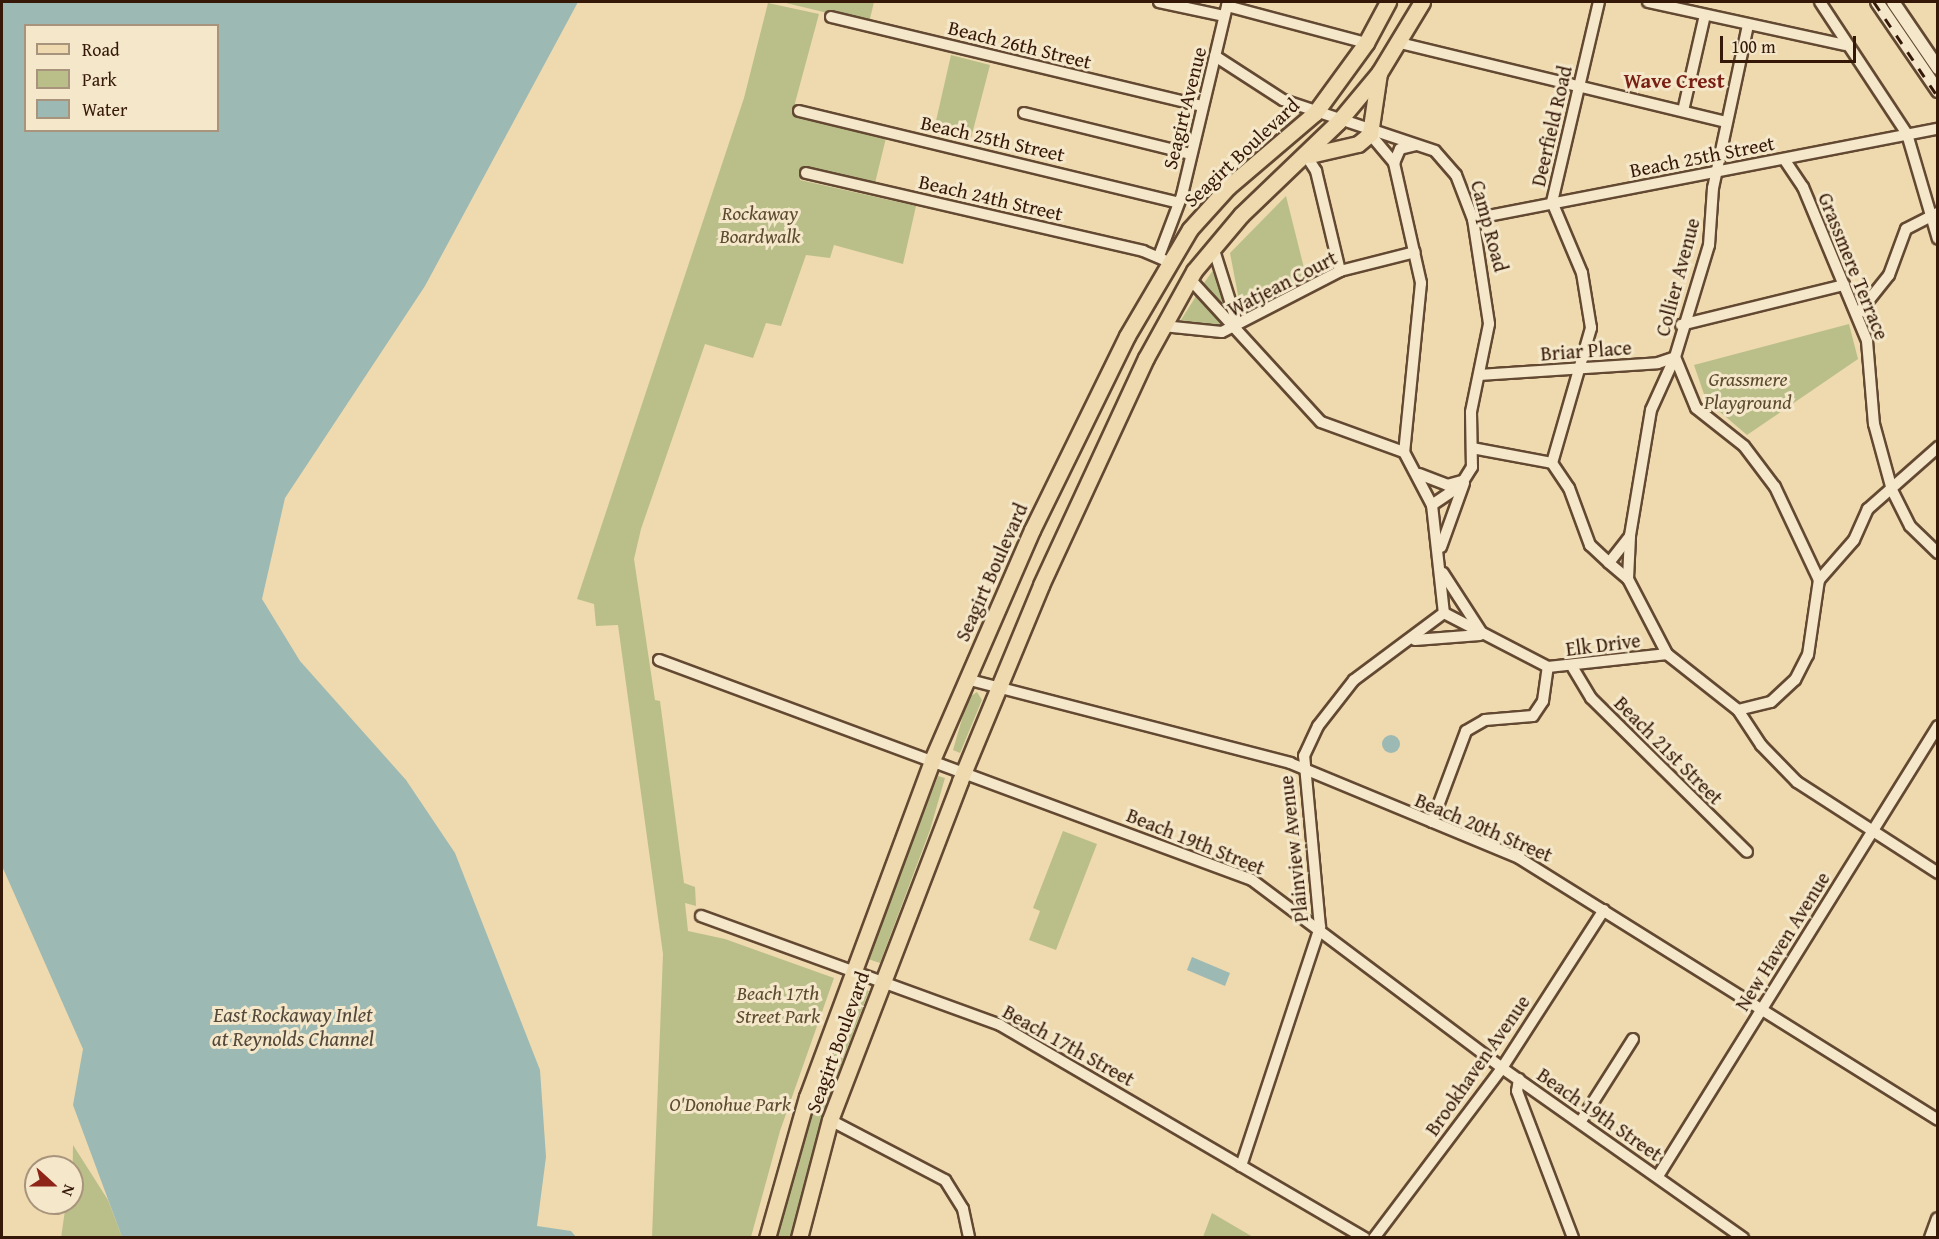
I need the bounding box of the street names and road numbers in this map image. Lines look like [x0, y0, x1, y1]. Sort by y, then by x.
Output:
street label: Beach 26th Street [946, 15, 1094, 73]
street label: Seagirt Avenue [1157, 44, 1211, 172]
street label: Deerfield Road [1525, 63, 1577, 189]
street label: Seagirt Boulevard [1178, 92, 1304, 212]
street label: Beach 25th Street [919, 110, 1067, 166]
street label: Beach 25th Street [1628, 130, 1776, 182]
street label: Beach 24th Street [917, 169, 1065, 225]
street label: Camp Road [1466, 178, 1514, 274]
street label: Grassmere Terrace [1814, 189, 1894, 343]
street label: Collier Avenue [1650, 215, 1704, 339]
street label: Watjean Court [1223, 245, 1341, 321]
street label: Briar Place [1540, 335, 1632, 365]
street label: Seagirt Boulevard [950, 499, 1032, 645]
street label: Elk Drive [1564, 628, 1642, 660]
street label: Beach 21st Street [1610, 691, 1728, 809]
street label: Plainview Avenue [1273, 774, 1313, 924]
street label: Beach 20th Street [1412, 787, 1556, 867]
street label: Beach 19th Street [1123, 802, 1269, 880]
street label: New Haven Avenue [1730, 867, 1834, 1015]
street label: Seagirt Boulevard [800, 968, 874, 1116]
street label: Brookhaven Avenue [1420, 990, 1534, 1140]
street label: Beach 17th Street [999, 999, 1139, 1091]
street label: Beach 19th Street [1533, 1062, 1667, 1166]

